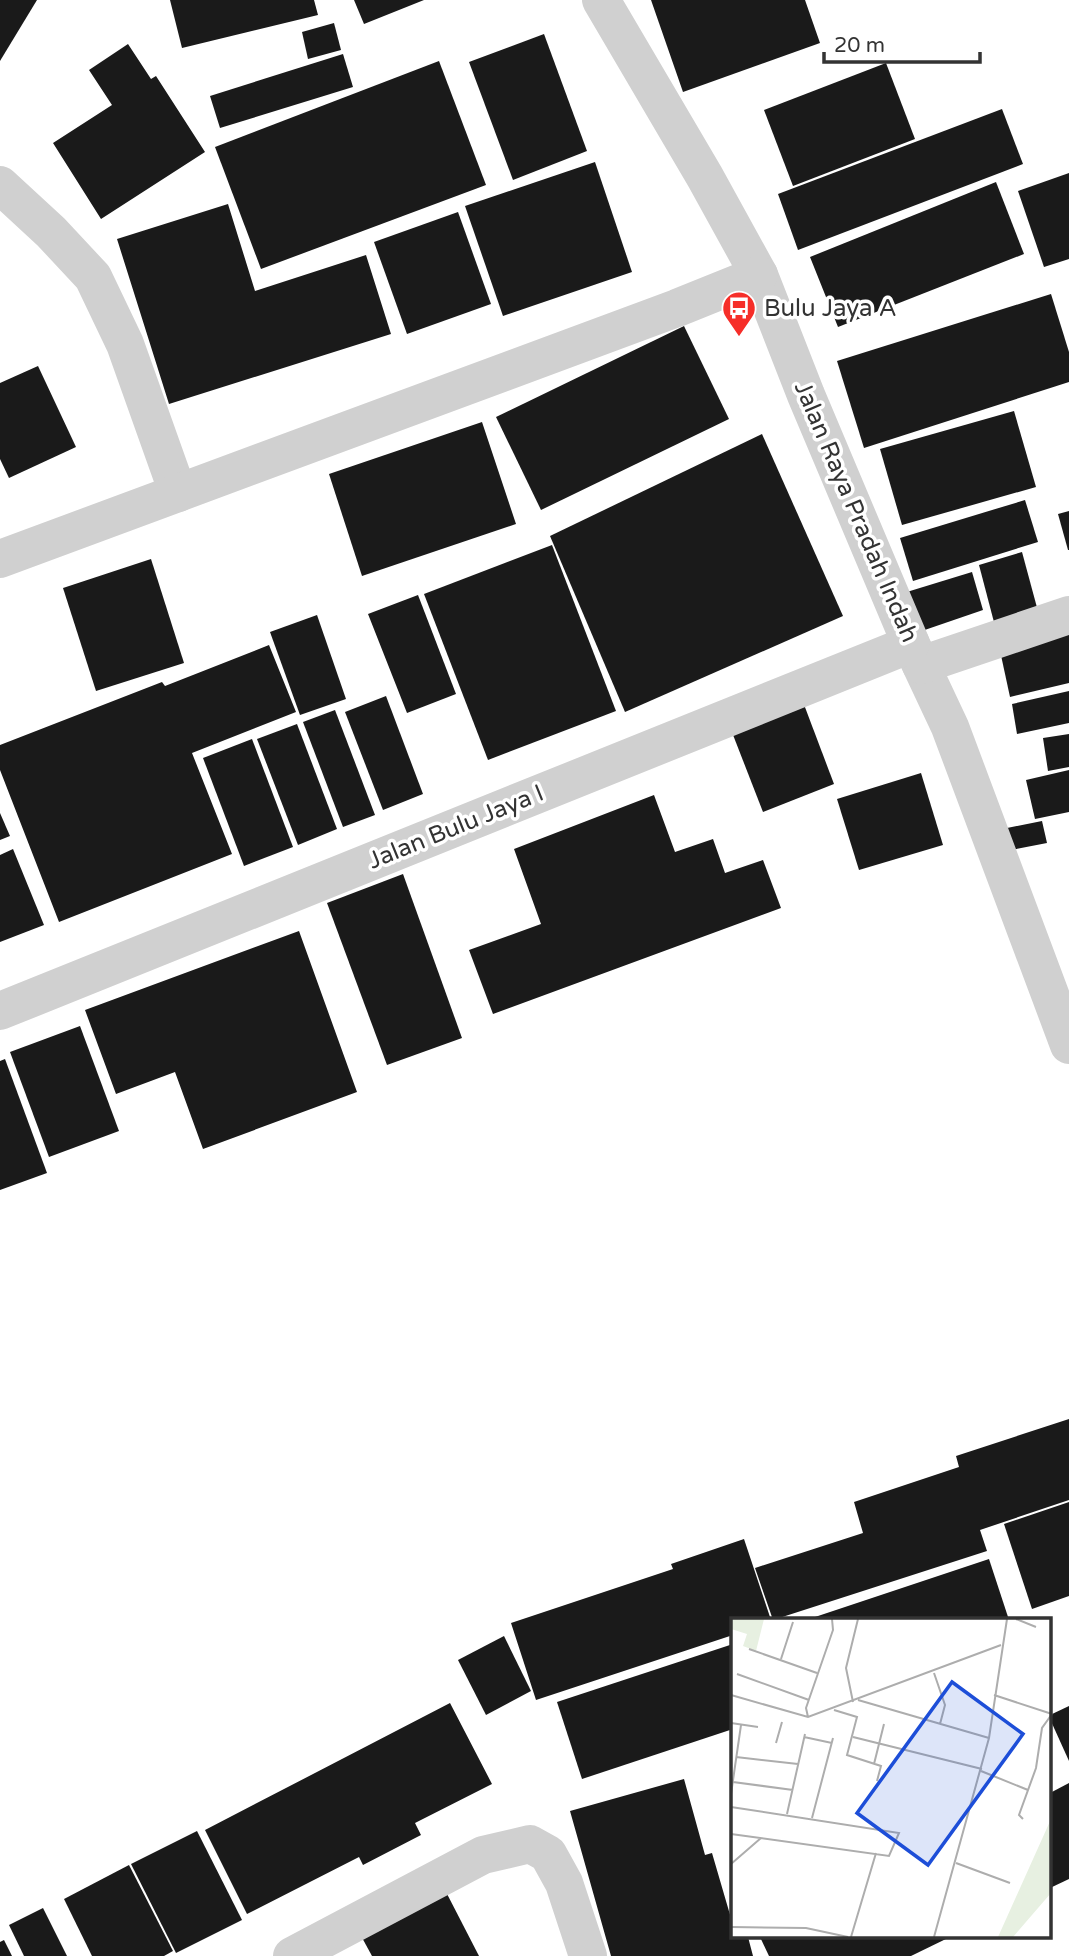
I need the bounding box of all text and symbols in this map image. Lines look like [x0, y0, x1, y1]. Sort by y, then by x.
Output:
scale bar [824, 21, 980, 65]
text: 20 m [834, 33, 885, 58]
bus stop icon: Bulu Jaya A [720, 289, 758, 338]
place label: Bulu Jaya A [764, 294, 897, 323]
street label: Jalan Raya Pradah Indah [788, 377, 924, 647]
street label: Jalan Bulu Jaya I [364, 779, 548, 875]
inset map [731, 1618, 1052, 1938]

